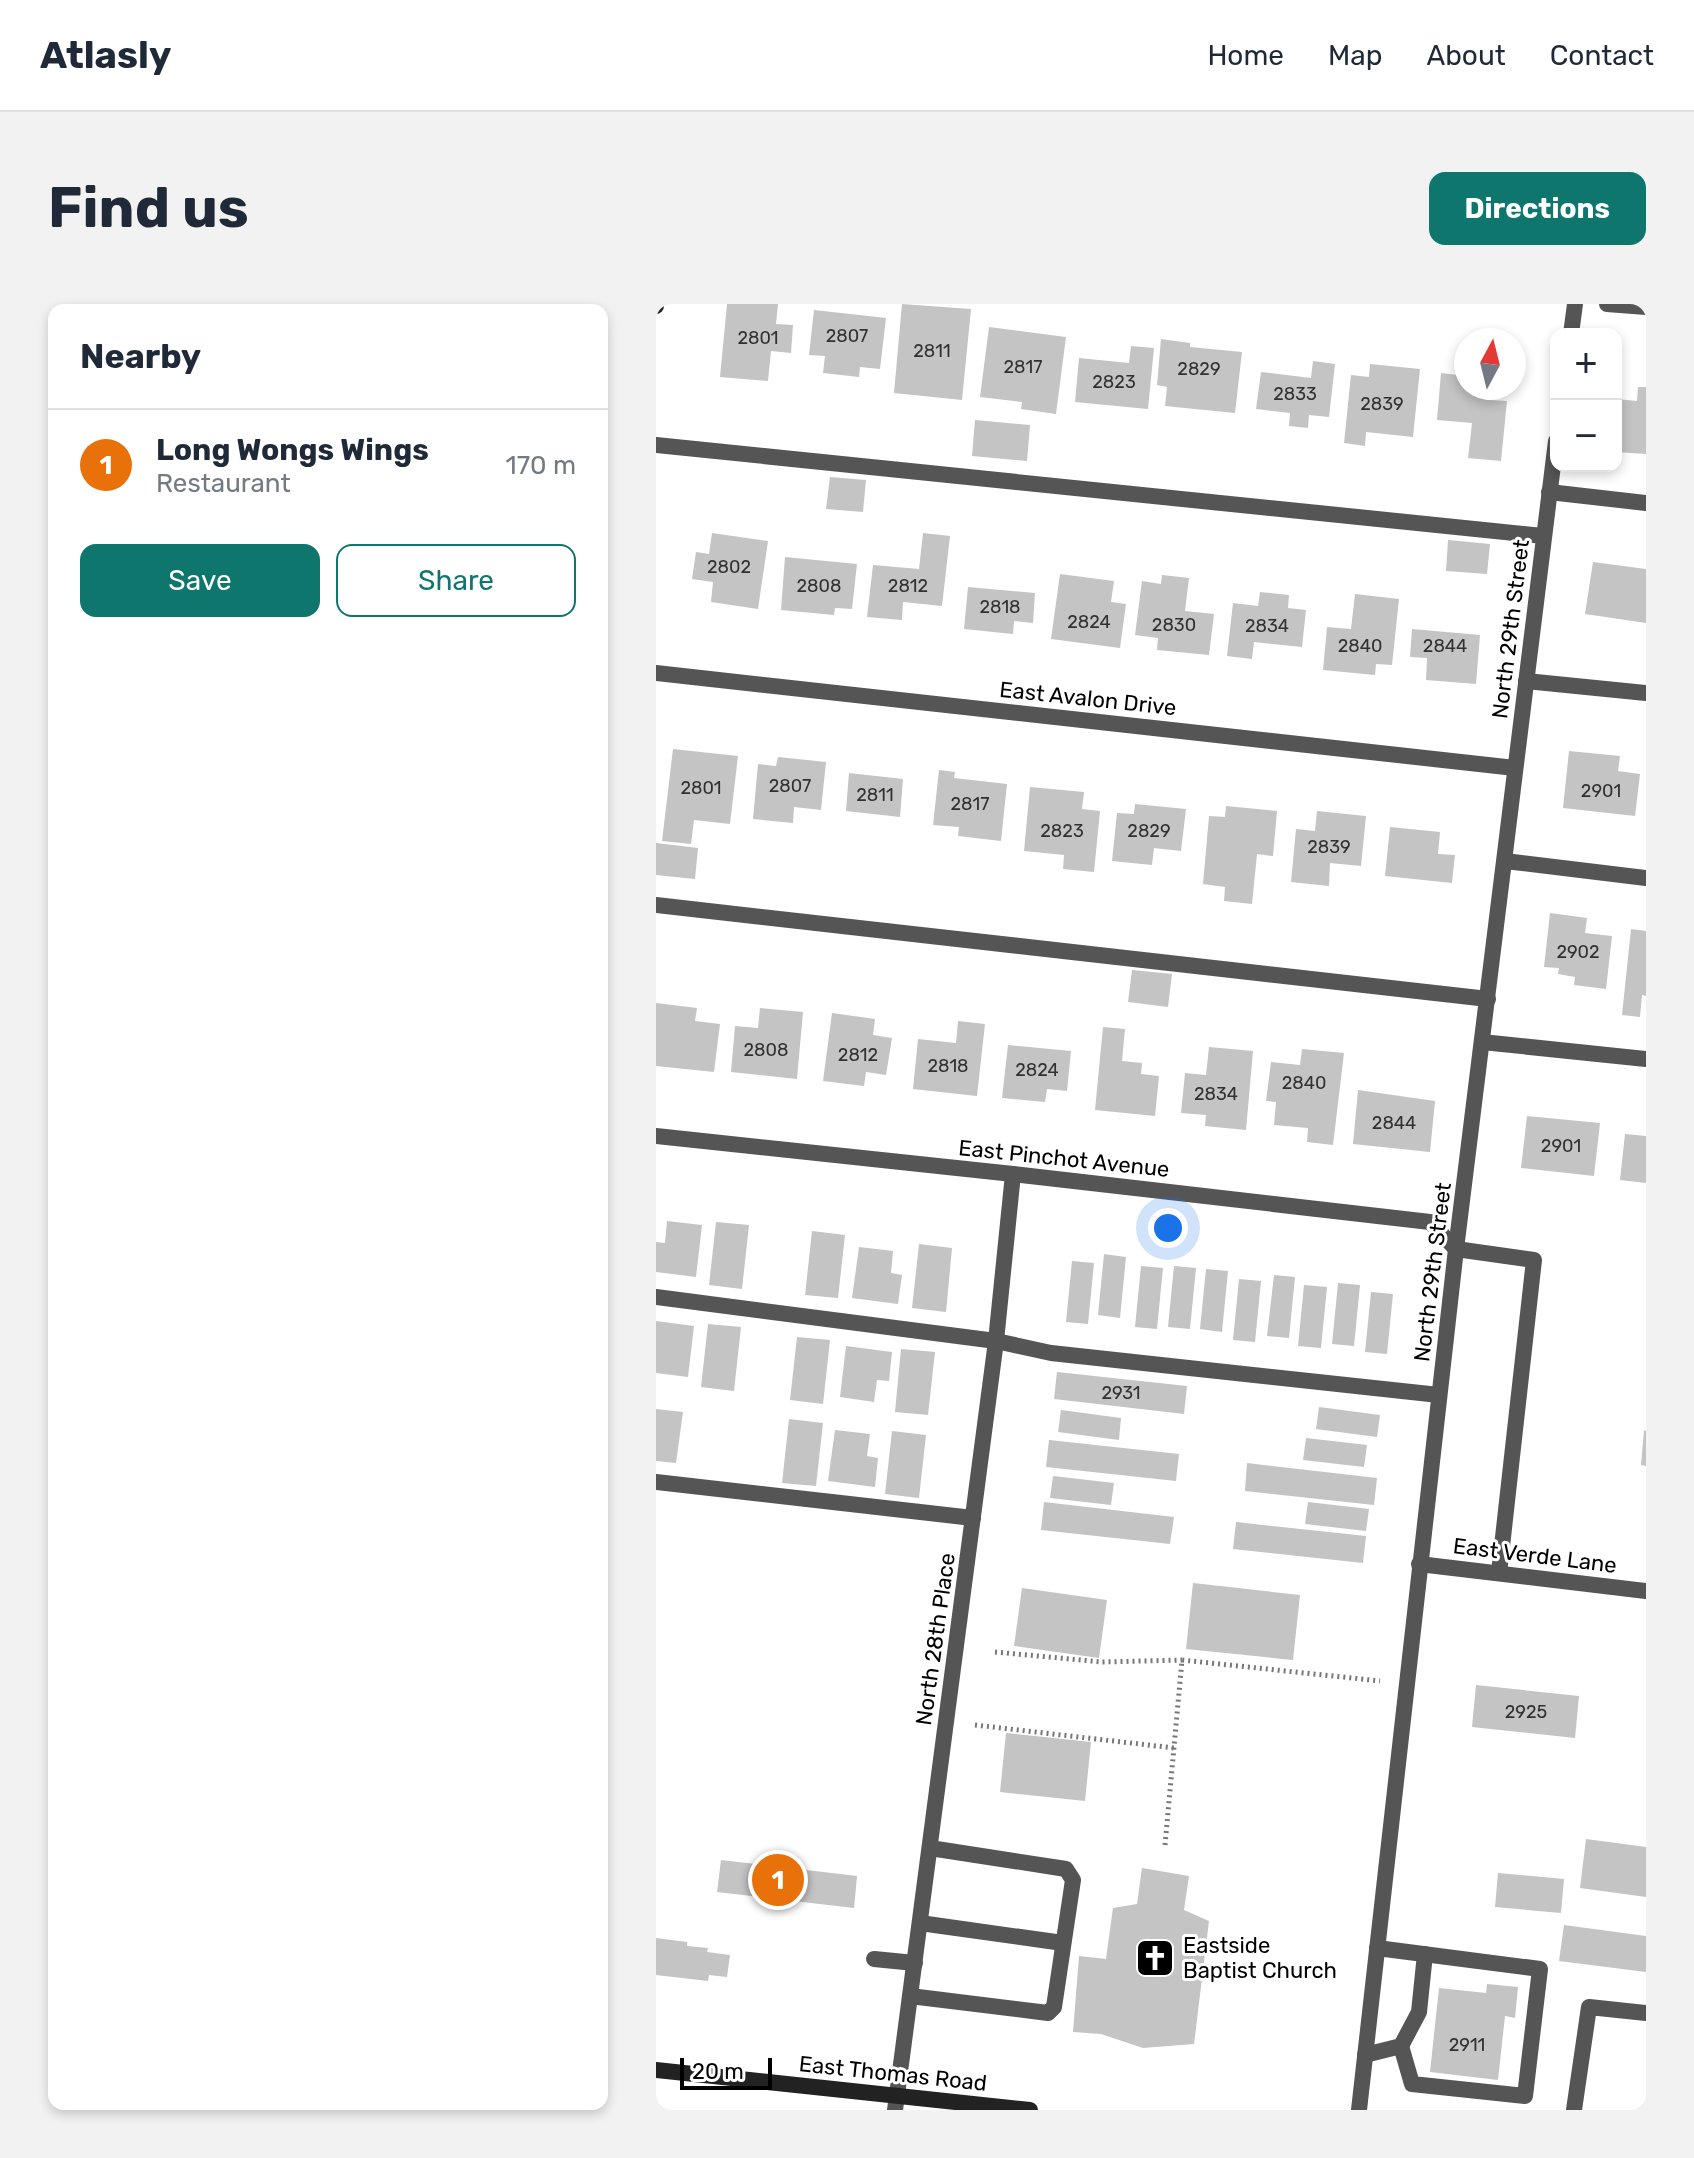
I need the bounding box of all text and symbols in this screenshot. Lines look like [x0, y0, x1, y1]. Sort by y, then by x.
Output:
text: Atlasly [40, 32, 172, 78]
text: Home [1207, 39, 1284, 72]
text: Map [1328, 39, 1382, 72]
text: About [1426, 39, 1506, 72]
text: Contact [1550, 39, 1654, 72]
button: Directions [1429, 172, 1646, 245]
text: Find us [48, 175, 249, 241]
house number: 2807 [826, 325, 868, 347]
house number: 2801 [737, 327, 779, 349]
north arrow [1454, 328, 1526, 400]
map controls [1550, 328, 1622, 472]
button: + [1550, 328, 1622, 400]
text: Nearby [80, 336, 201, 377]
house number: 2811 [913, 340, 951, 362]
house number: 2817 [1004, 356, 1042, 378]
house number: 2829 [1177, 358, 1221, 380]
house number: 2823 [1092, 371, 1136, 393]
house number: 2833 [1273, 383, 1317, 405]
house number: 2839 [1360, 393, 1404, 415]
button: − [1550, 400, 1622, 472]
text: Long Wongs Wings [156, 432, 429, 468]
text: 1 [100, 450, 112, 481]
text: 170 m [506, 450, 576, 481]
text: Restaurant [156, 468, 291, 499]
street label: North 29th Street [1486, 537, 1535, 720]
button: Save [80, 544, 320, 617]
button: Share [336, 544, 576, 617]
house number: 2802 [707, 556, 751, 578]
house number: 2808 [797, 575, 841, 597]
house number: 2812 [888, 575, 928, 597]
house number: 2818 [979, 596, 1021, 618]
house number: 2824 [1067, 611, 1111, 633]
house number: 2830 [1152, 614, 1196, 636]
house number: 2834 [1245, 615, 1289, 637]
house number: 2840 [1338, 635, 1382, 657]
house number: 2844 [1423, 635, 1467, 657]
street label: East Avalon Drive [998, 676, 1178, 721]
house number: 2807 [769, 775, 811, 797]
house number: 2801 [680, 777, 722, 799]
house number: 2901 [1581, 780, 1621, 802]
house number: 2811 [856, 784, 894, 806]
house number: 2817 [951, 793, 989, 815]
house number: 2823 [1040, 820, 1084, 842]
house number: 2829 [1127, 820, 1171, 842]
house number: 2839 [1307, 836, 1351, 858]
house number: 2902 [1556, 941, 1600, 963]
house number: 2808 [744, 1039, 788, 1061]
house number: 2812 [838, 1044, 878, 1066]
house number: 2818 [927, 1055, 969, 1077]
house number: 2824 [1015, 1059, 1059, 1081]
house number: 2840 [1282, 1072, 1326, 1094]
house number: 2834 [1194, 1083, 1238, 1105]
house number: 2844 [1372, 1112, 1416, 1134]
street label: East Pinchot Avenue [957, 1134, 1171, 1183]
house number: 2901 [1541, 1135, 1581, 1157]
street label: North 29th Street [1408, 1180, 1457, 1363]
your location [1148, 1208, 1188, 1248]
house number: 2931 [1101, 1382, 1141, 1404]
street label: East Verde Lane [1452, 1532, 1618, 1579]
street label: North 28th Place [910, 1551, 961, 1727]
house number: 2925 [1505, 1701, 1547, 1723]
pin: 1 [752, 1850, 804, 1910]
place label: Eastside Baptist Church [1183, 1932, 1337, 1984]
church icon: Eastside Baptist Church [1134, 1937, 1176, 1979]
house number: 2911 [1449, 2034, 1485, 2056]
street label: East Thomas Road [798, 2050, 988, 2097]
scale bar [680, 2054, 772, 2090]
text: 20 m [692, 2058, 744, 2085]

